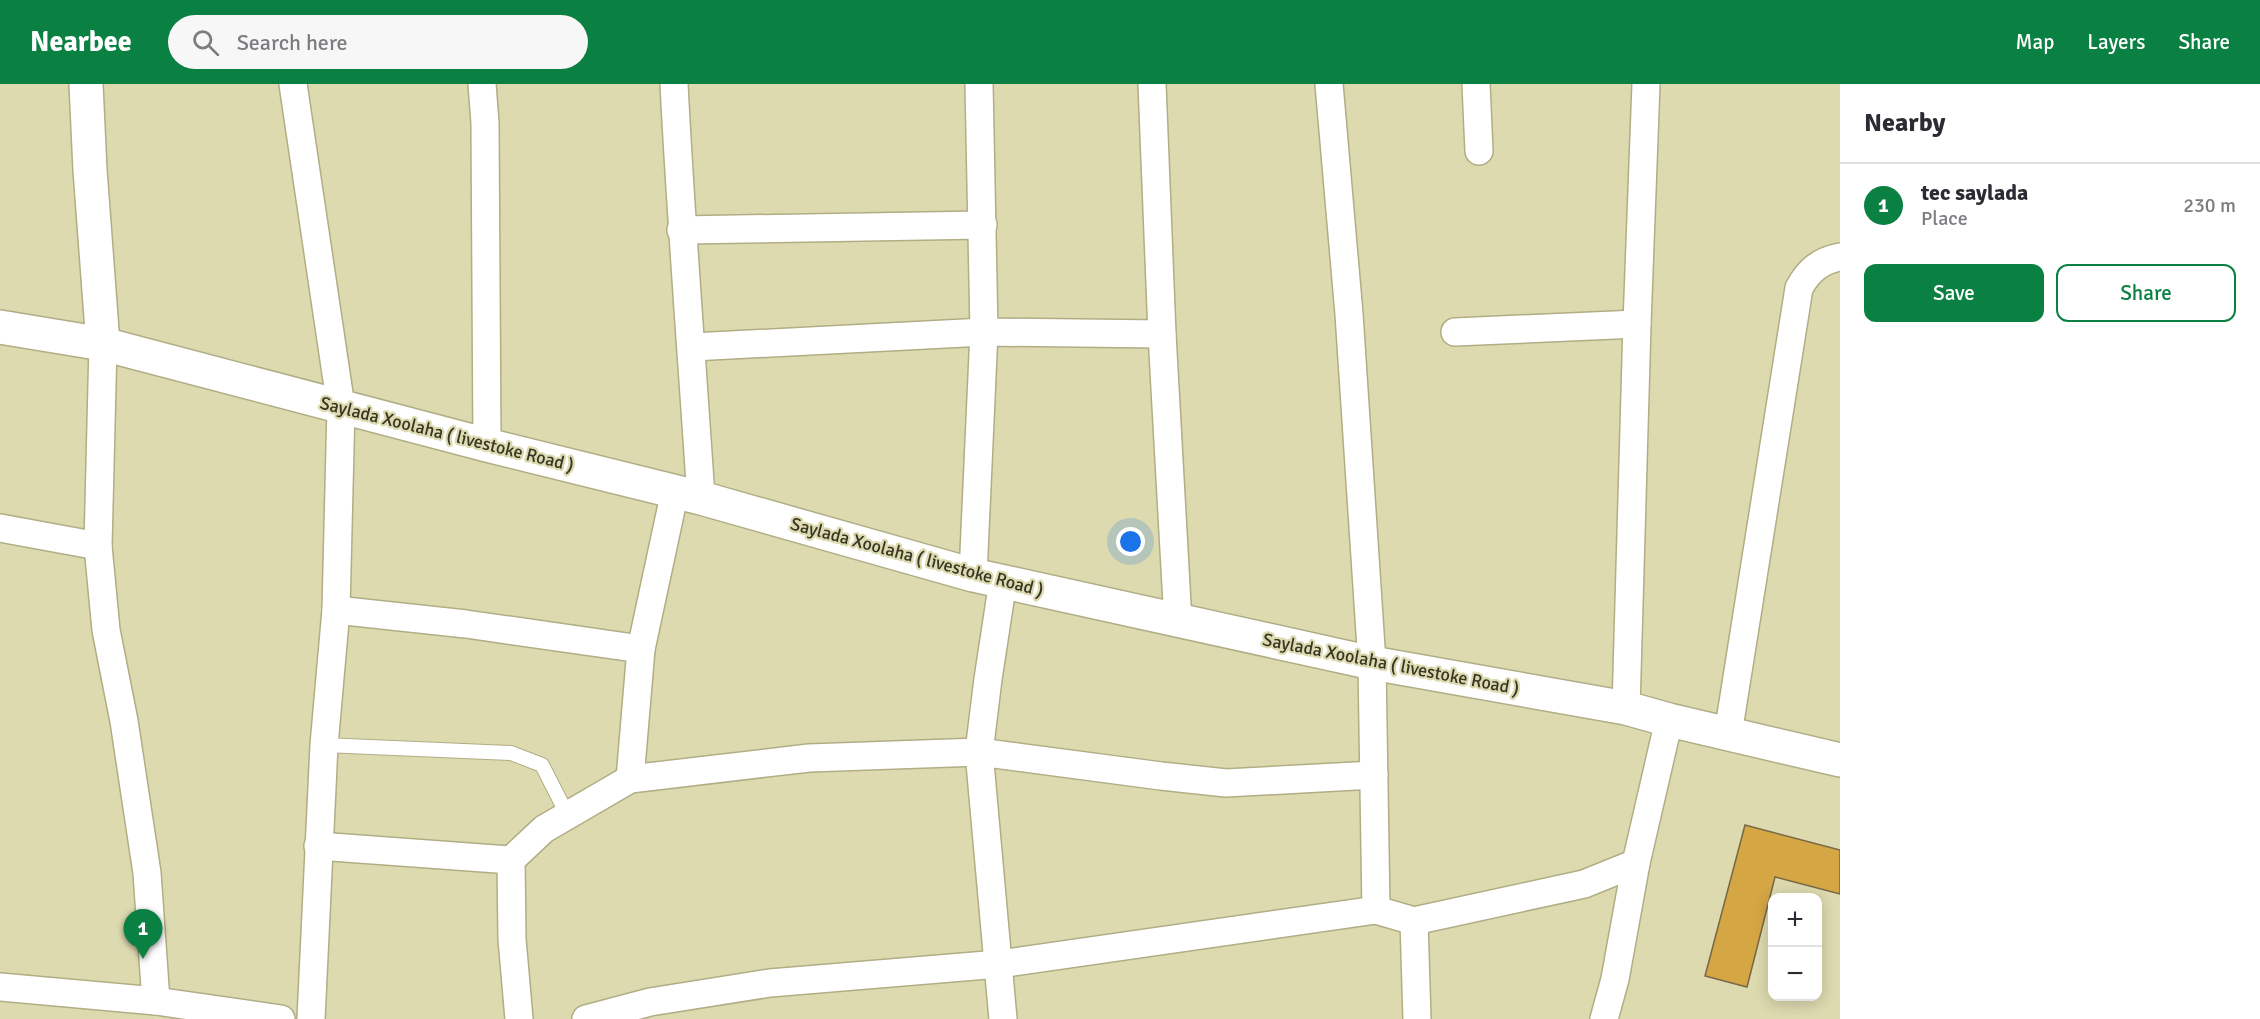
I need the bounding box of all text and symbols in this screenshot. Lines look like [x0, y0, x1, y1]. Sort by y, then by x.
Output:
search box [168, 15, 588, 69]
text: Nearbee [30, 25, 132, 59]
icon: search [189, 26, 222, 59]
text: Search here [237, 29, 348, 56]
text: Map [2016, 29, 2054, 55]
text: Layers [2087, 29, 2145, 55]
text: Share [2178, 29, 2230, 55]
text: Nearby [1864, 107, 1945, 139]
text: tec saylada [1921, 179, 2028, 206]
text: 1 [1878, 193, 1889, 218]
text: 230 m [2183, 193, 2236, 218]
text: Place [1921, 206, 1968, 231]
button: Save [1864, 264, 2044, 322]
button: Share [2056, 264, 2236, 322]
street label: Saylada Xoolaha ( livestoke Road ) [318, 392, 576, 476]
street label: Saylada Xoolaha ( livestoke Road ) [788, 513, 1046, 601]
your location [1116, 527, 1145, 556]
street label: Saylada Xoolaha ( livestoke Road ) [1261, 628, 1521, 700]
map controls [1768, 893, 1822, 1001]
button: + [1768, 893, 1822, 947]
pin: 1 [124, 910, 162, 959]
button: − [1768, 947, 1822, 1001]

